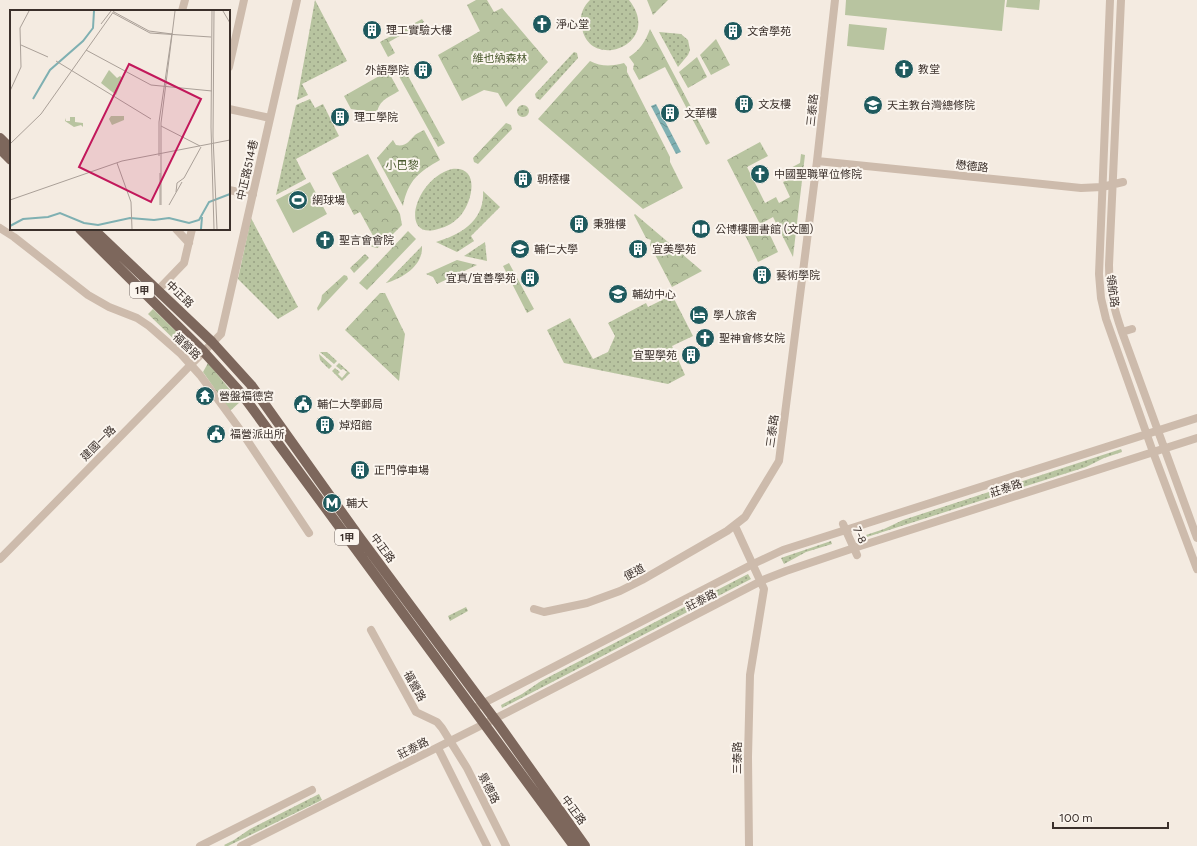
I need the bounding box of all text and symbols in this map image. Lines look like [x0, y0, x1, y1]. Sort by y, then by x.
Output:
inset map [10, 10, 230, 230]
church icon: 淨心堂 [531, 13, 553, 35]
place label: 淨心堂 [556, 18, 589, 31]
building icon: 理工實驗大樓 [361, 19, 383, 41]
building icon: 文舍學苑 [722, 20, 744, 42]
place label: 理工實驗大樓 [386, 24, 452, 37]
place label: 文舍學苑 [747, 25, 791, 38]
park label: 維也納森林 [473, 52, 528, 65]
church icon: 教堂 [893, 58, 915, 80]
building icon: 外語學院 [412, 59, 434, 81]
place label: 教堂 [918, 63, 940, 76]
place label: 外語學院 [365, 64, 409, 77]
building icon: 文友樓 [733, 93, 755, 115]
street label: 三泰路 [804, 93, 821, 127]
school or university icon: 天主教台灣總修院 [862, 94, 884, 116]
place label: 文友樓 [758, 98, 791, 111]
place label: 天主教台灣總修院 [887, 99, 975, 112]
building icon: 文華樓 [659, 102, 681, 124]
building icon: 理工學院 [329, 106, 351, 128]
place label: 文華樓 [684, 107, 717, 120]
place label: 理工學院 [354, 111, 398, 124]
street label: 中正路514巷 [234, 139, 261, 202]
street label: 懋德路 [955, 158, 989, 175]
park label: 小巴黎 [386, 159, 419, 172]
church icon: 中國聖職單位修院 [749, 163, 771, 185]
building icon: 朝橒樓 [512, 168, 534, 190]
place label: 中國聖職單位修院 [774, 168, 862, 181]
place label: 朝橒樓 [537, 173, 570, 186]
sports icon: 網球場 [287, 189, 309, 211]
place label: 網球場 [312, 194, 345, 207]
building icon: 秉雅樓 [568, 213, 590, 235]
place label: 秉雅樓 [593, 218, 626, 231]
library icon: 公博樓圖書館 (文圖) [690, 218, 712, 240]
place label: 公博樓圖書館 (文圖) [715, 223, 814, 236]
church icon: 聖言會會院 [314, 229, 336, 251]
place label: 聖言會會院 [339, 234, 394, 247]
school or university icon: 輔仁大學 [509, 238, 531, 260]
building icon: 宜美學苑 [627, 238, 649, 260]
place label: 輔仁大學 [534, 243, 578, 256]
place label: 宜美學苑 [652, 243, 696, 256]
building icon: 藝術學院 [751, 264, 773, 286]
building icon: 宜真/宜善學苑 [519, 267, 541, 289]
place label: 藝術學院 [776, 269, 820, 282]
place label: 宜真/宜善學苑 [446, 272, 516, 285]
street label: 領航路 [1104, 274, 1121, 308]
street label: 中正路 [163, 278, 196, 310]
road number: 1甲 [130, 282, 154, 298]
school or university icon: 輔幼中心 [607, 283, 629, 305]
place label: 輔幼中心 [632, 288, 676, 301]
hotel icon: 學人旅舍 [688, 304, 710, 326]
place label: 學人旅舍 [713, 309, 757, 322]
church icon: 聖神會修女院 [694, 327, 716, 349]
street label: 福營路 [170, 330, 203, 362]
place label: 聖神會修女院 [719, 332, 785, 345]
building icon: 宜聖學苑 [680, 344, 702, 366]
place label: 宜聖學苑 [633, 349, 677, 362]
temple icon: 營盤福德宮 [194, 385, 216, 407]
place label: 營盤福德宮 [219, 390, 274, 403]
public building icon: 輔仁大學郵局 [292, 393, 314, 415]
place label: 輔仁大學郵局 [317, 398, 383, 411]
building icon: 焯炤館 [314, 414, 336, 436]
street label: 三泰路 [764, 414, 781, 448]
place label: 焯炤館 [339, 419, 372, 432]
street label: 建國一路 [78, 423, 119, 464]
public building icon: 福營派出所 [205, 423, 227, 445]
place label: 福營派出所 [230, 428, 285, 441]
building icon: 正門停車場 [349, 459, 371, 481]
place label: 正門停車場 [374, 464, 429, 477]
street label: 莊泰路 [988, 477, 1024, 500]
metro station icon: 輔大 [321, 492, 343, 514]
place label: 輔大 [346, 497, 368, 510]
street label: 7-8 [850, 525, 869, 546]
road number: 1甲 [335, 529, 359, 545]
street label: 中正路 [368, 531, 398, 565]
street label: 便道 [621, 562, 647, 583]
street label: 莊泰路 [684, 587, 719, 614]
street label: 福營路 [401, 669, 428, 704]
street label: 莊泰路 [396, 735, 431, 762]
street label: 三泰路 [731, 742, 744, 775]
street label: 景德路 [475, 771, 502, 806]
street label: 中正路 [559, 793, 589, 827]
scale bar [1053, 804, 1168, 830]
text: 100 m [1059, 811, 1093, 825]

